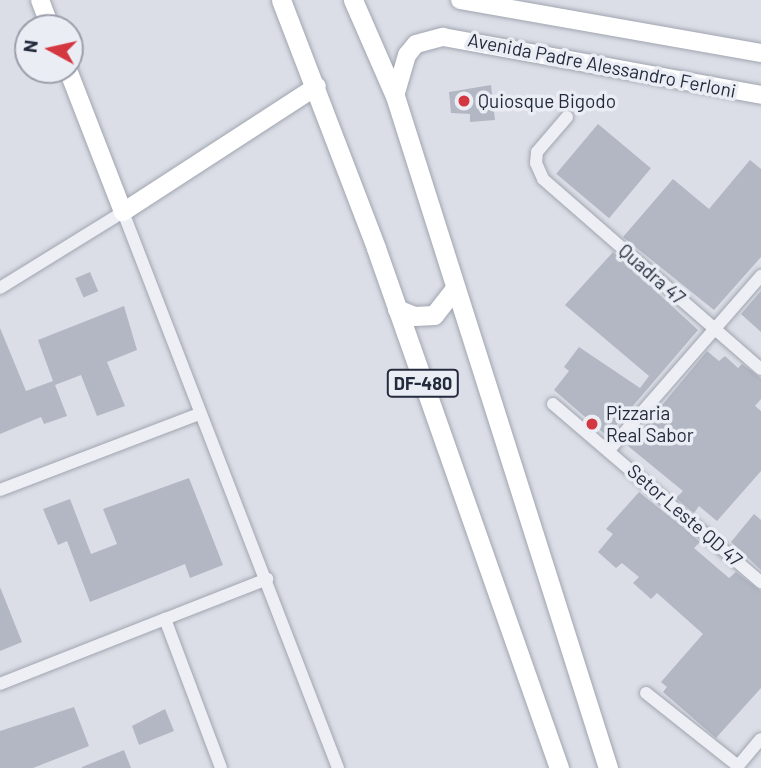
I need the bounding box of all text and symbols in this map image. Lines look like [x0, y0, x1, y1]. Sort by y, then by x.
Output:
north arrow [14, 14, 84, 84]
street label: Avenida Padre Alessandro Ferloni [466, 28, 738, 102]
text: N [17, 38, 42, 54]
place label: Quiosque Bigodo [478, 90, 616, 112]
marker: Quiosque Bigodo [456, 93, 472, 109]
street label: Quadra 47 [614, 239, 690, 309]
road number: DF-480 [386, 368, 460, 398]
place label: Pizzaria Real Sabor [606, 402, 694, 446]
marker: Pizzaria Real Sabor [584, 416, 600, 432]
street label: Setor Leste QD 47 [623, 459, 747, 571]

